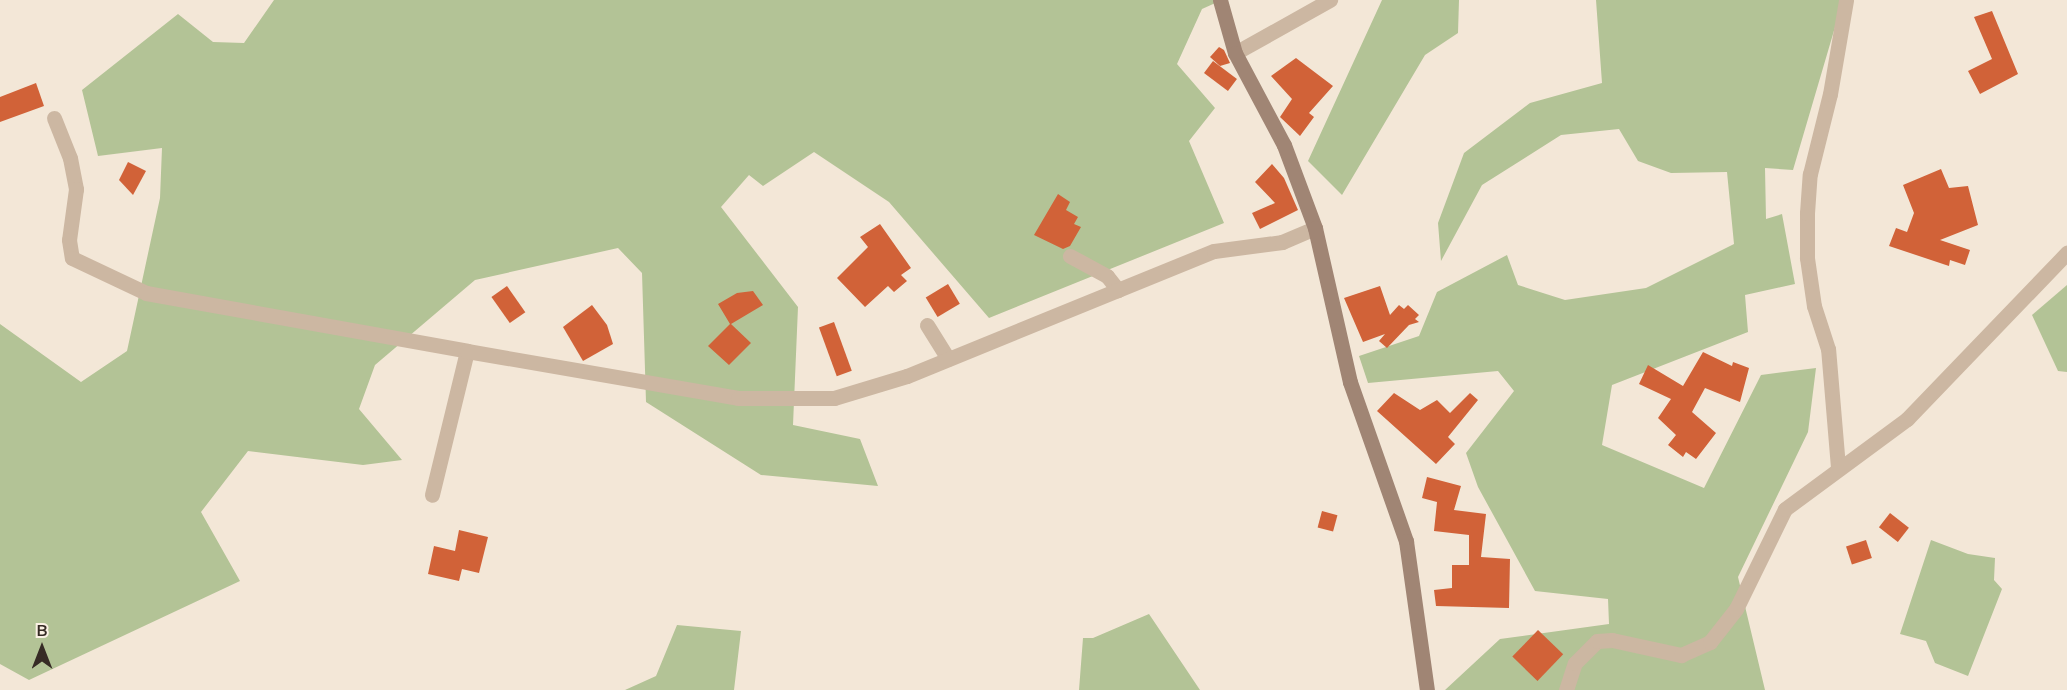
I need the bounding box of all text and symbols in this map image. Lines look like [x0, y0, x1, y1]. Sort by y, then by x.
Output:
north arrow [12, 618, 72, 678]
text: B [36, 620, 48, 640]

